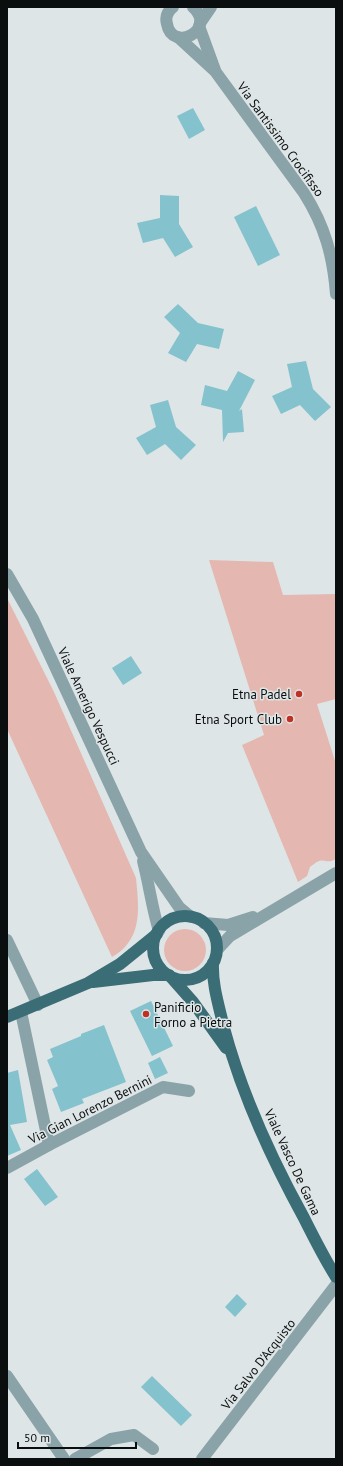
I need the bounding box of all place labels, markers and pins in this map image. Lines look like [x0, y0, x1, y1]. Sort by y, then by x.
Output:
place label: Etna Padel [232, 686, 291, 703]
marker: Etna Padel [294, 689, 304, 699]
place label: Etna Sport Club [195, 711, 282, 728]
marker: Etna Sport Club [285, 714, 295, 724]
place label: Panificio Forno a Pietra [154, 999, 232, 1031]
marker: Panificio Forno a Pietra [141, 1009, 151, 1019]

